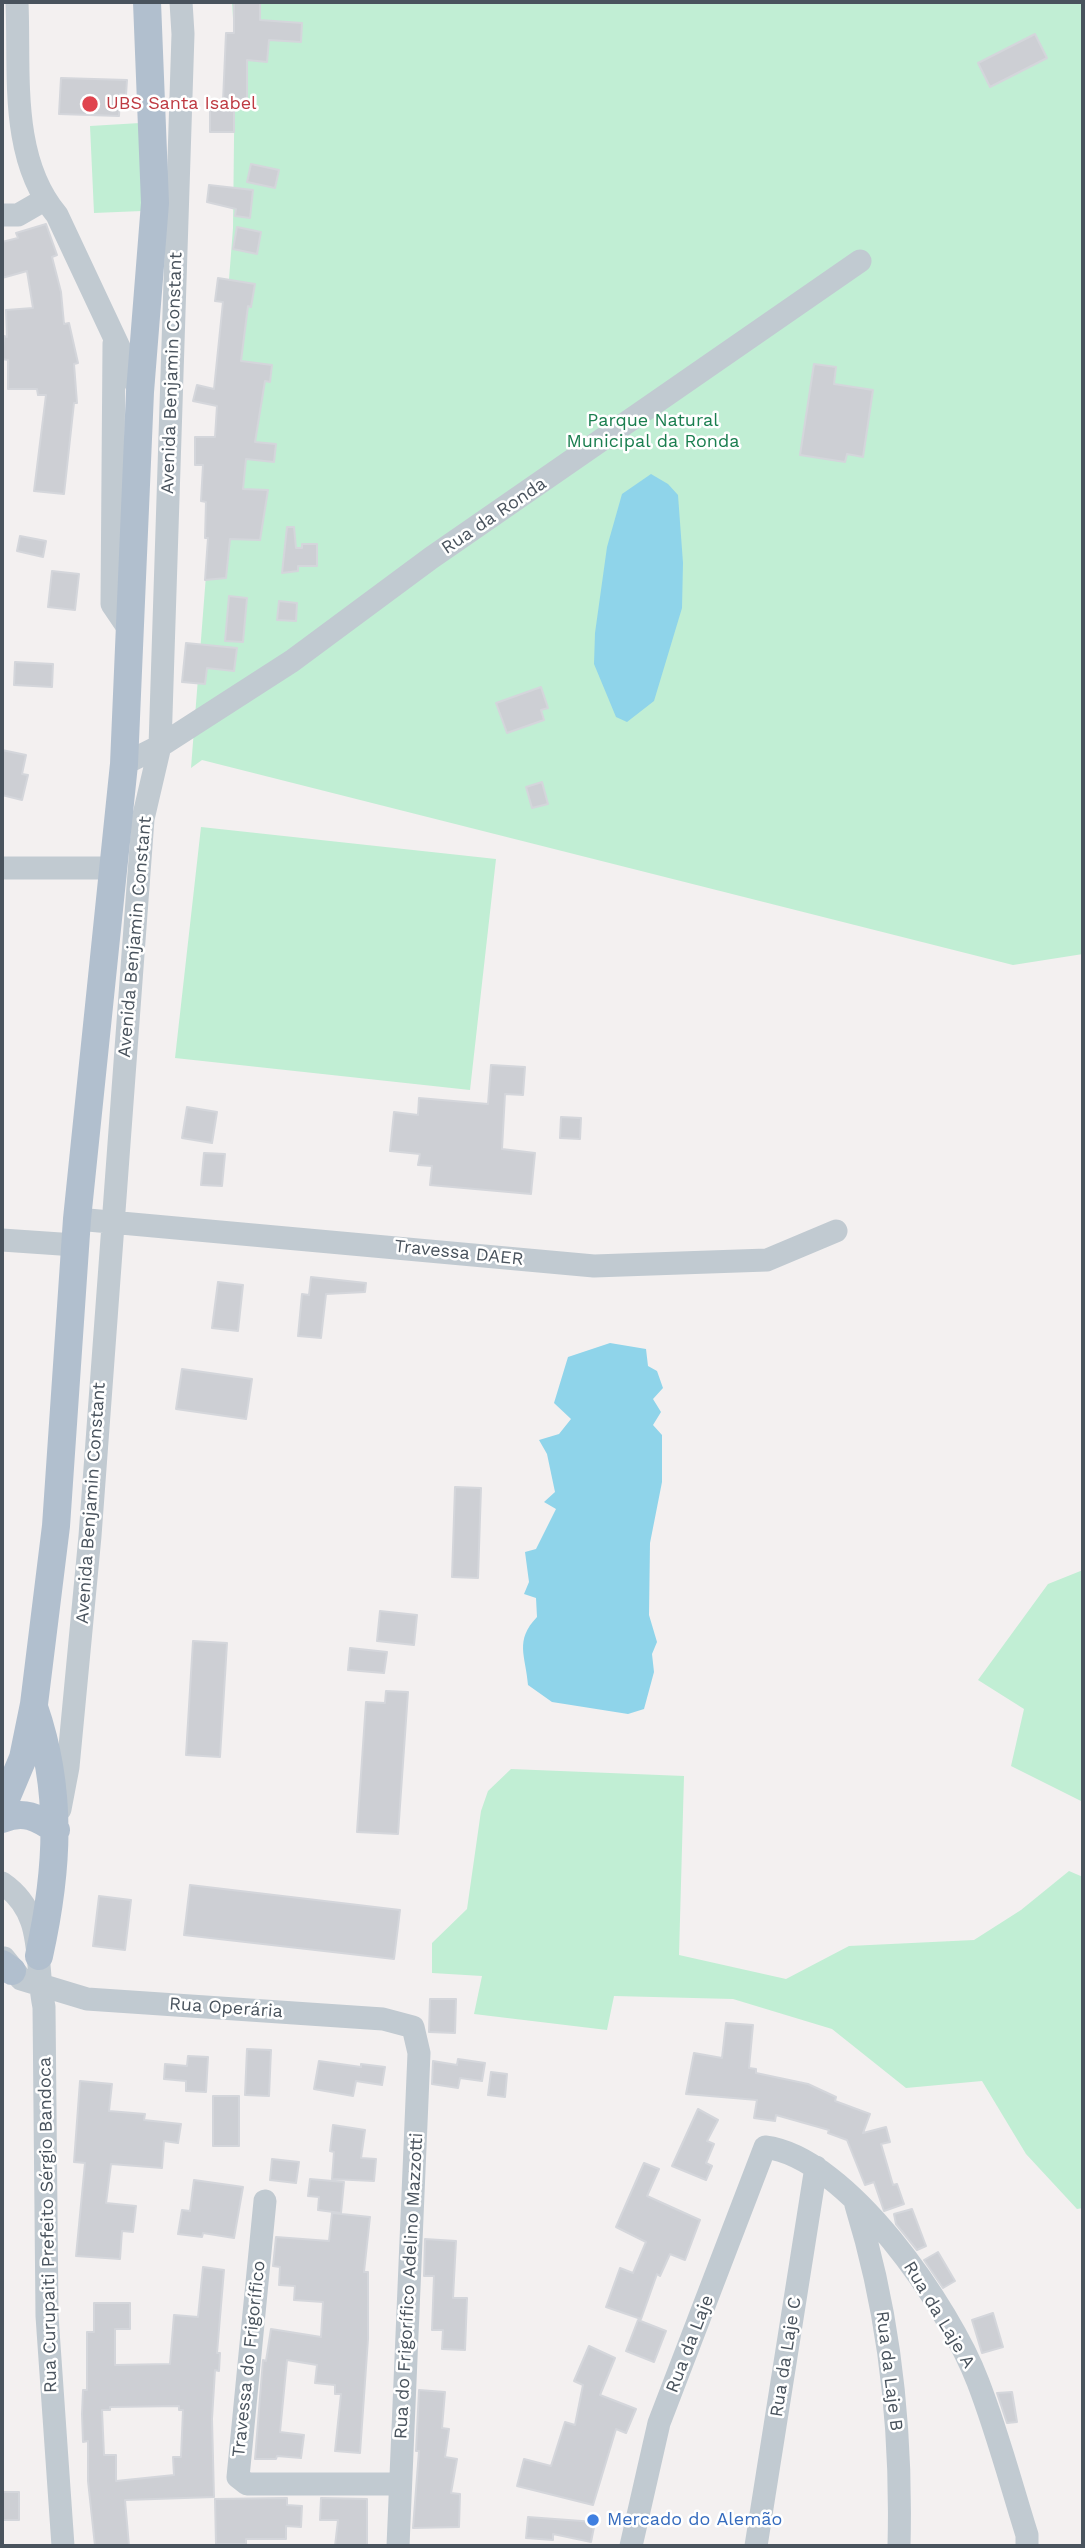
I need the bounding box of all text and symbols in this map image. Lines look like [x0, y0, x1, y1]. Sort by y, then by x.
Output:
place label: UBS Santa Isabel [106, 93, 257, 115]
marker: UBS Santa Isabel [80, 94, 100, 114]
street label: Avenida Benjamin Constant [157, 252, 187, 494]
park label: Parque Natural Municipal da Ronda [567, 410, 739, 452]
street label: Rua da Ronda [437, 473, 551, 559]
street label: Avenida Benjamin Constant [114, 815, 156, 1059]
street label: Travessa DAER [393, 1235, 525, 1271]
street label: Avenida Benjamin Constant [72, 1381, 110, 1625]
street label: Rua Operária [168, 1993, 284, 2023]
street label: Rua Curupaiti Prefeito Sérgio Bandoca [34, 2057, 62, 2393]
street label: Rua do Frigorífico Adelino Mazzotti [390, 2132, 428, 2440]
street label: Rua da Laje A [899, 2258, 979, 2372]
street label: Travessa do Frigorífico [228, 2260, 270, 2458]
street label: Rua da Laje [661, 2292, 719, 2396]
street label: Rua da Laje C [766, 2295, 806, 2419]
street label: Rua da Laje B [871, 2310, 907, 2432]
place label: Mercado do Alemão [607, 2509, 782, 2531]
marker: Mercado do Alemão [585, 2512, 601, 2528]

